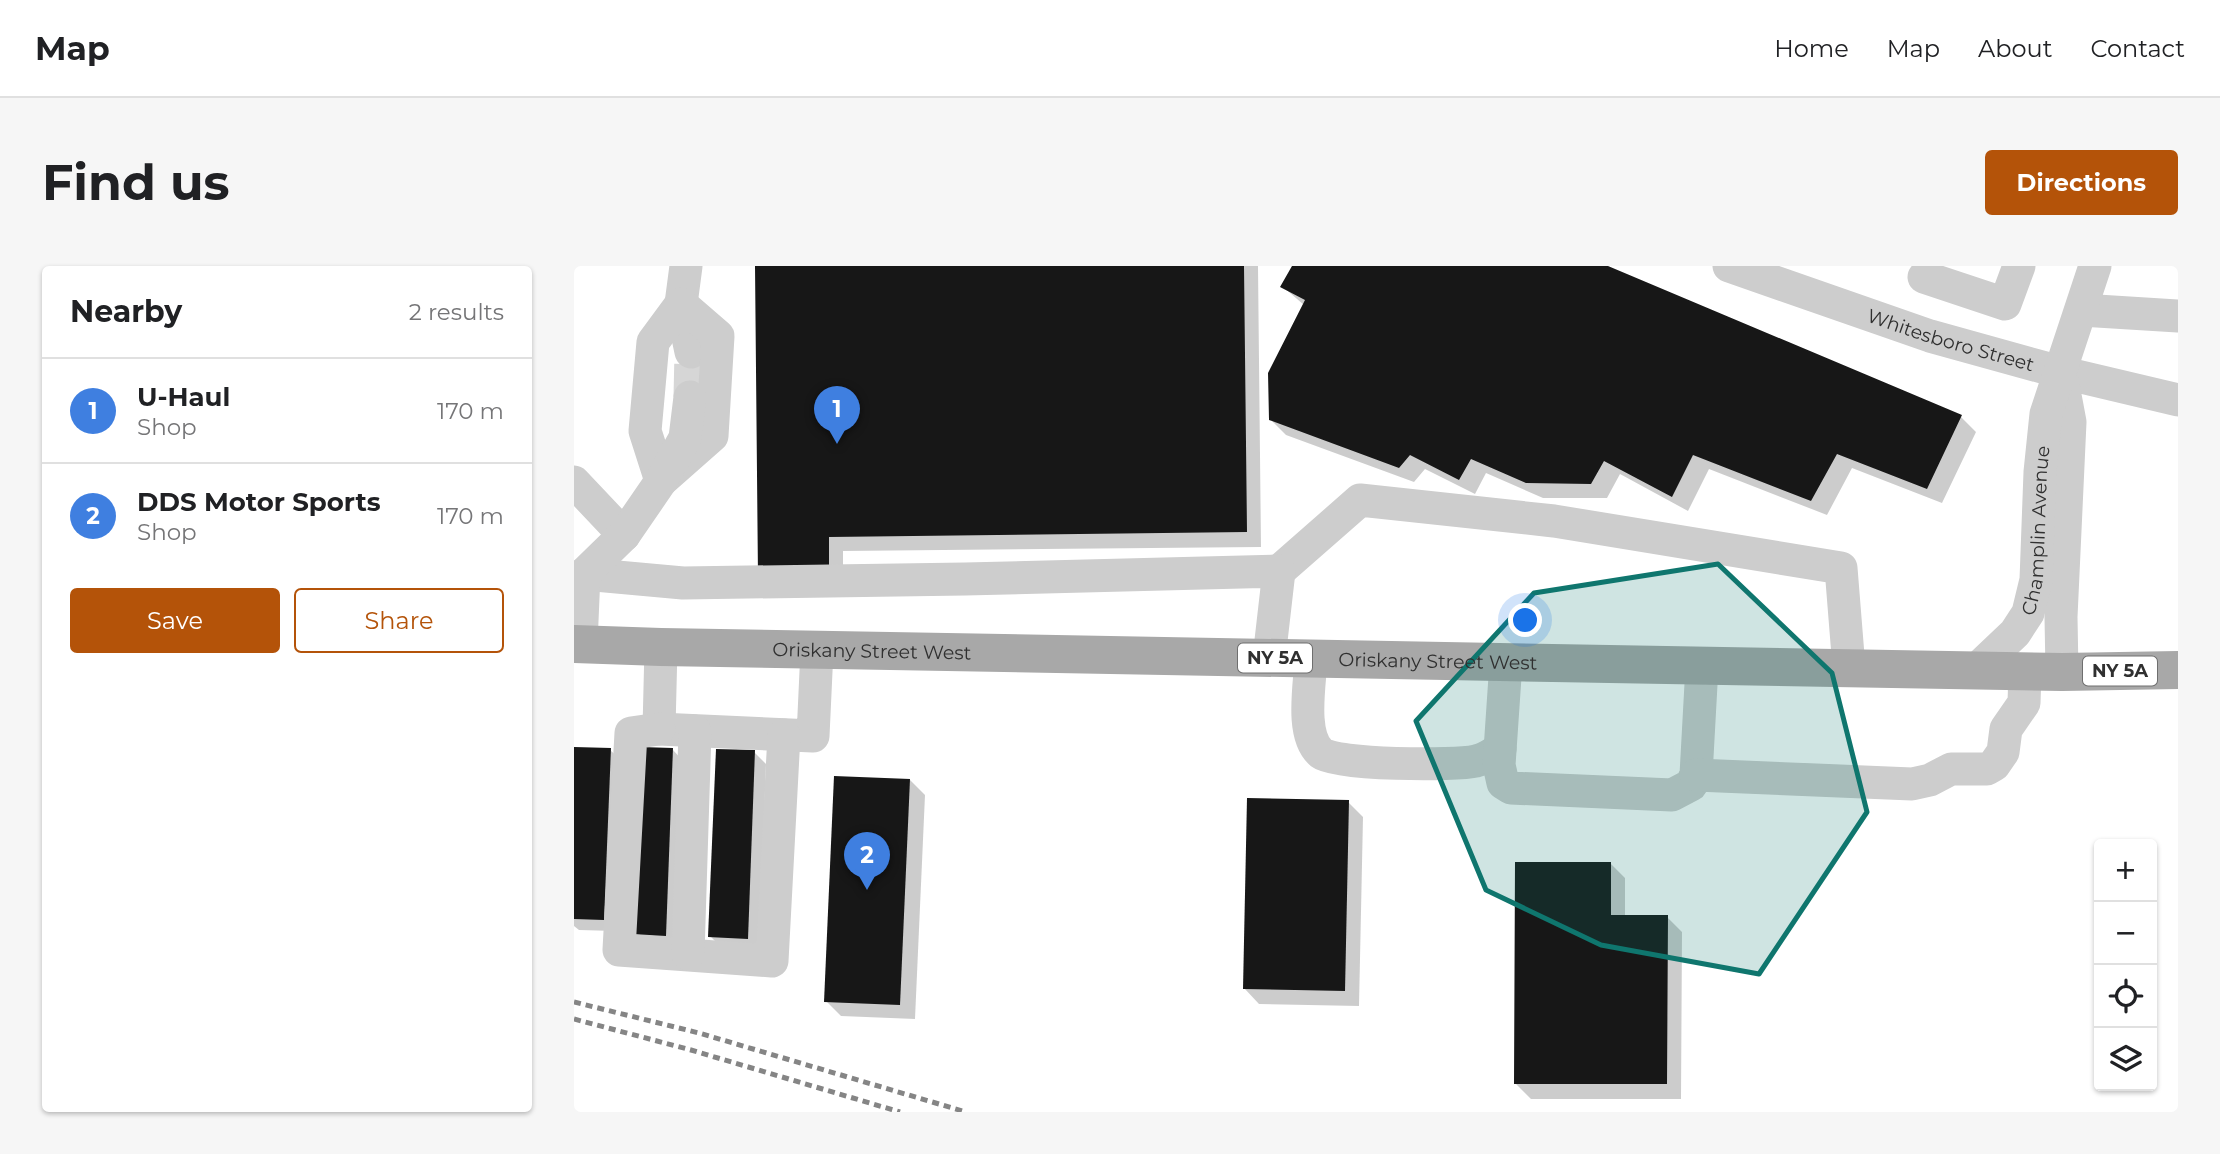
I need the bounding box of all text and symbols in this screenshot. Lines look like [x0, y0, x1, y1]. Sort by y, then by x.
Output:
text: Map [35, 28, 110, 68]
text: Home [1774, 34, 1849, 63]
text: Map [1887, 34, 1940, 63]
text: About [1978, 34, 2052, 63]
text: Contact [2090, 34, 2185, 63]
button: Directions [1985, 150, 2178, 215]
text: Find us [42, 153, 230, 212]
text: Nearby [70, 293, 182, 330]
text: 2 results [409, 298, 504, 326]
street label: Whitesboro Street [1864, 304, 2037, 376]
text: U-Haul [137, 381, 230, 413]
pin: 1 [814, 386, 860, 444]
text: 1 [88, 397, 98, 425]
text: 170 m [437, 397, 504, 425]
text: Shop [137, 413, 197, 441]
street label: Champlin Avenue [2017, 444, 2055, 618]
text: DDS Motor Sports [137, 486, 381, 518]
text: 2 [86, 502, 100, 530]
text: 170 m [437, 502, 504, 530]
text: Shop [137, 518, 197, 546]
button: Save [70, 588, 280, 653]
button: Share [294, 588, 504, 653]
your location [1508, 603, 1542, 637]
street label: Oriskany Street West [772, 638, 972, 665]
road number: NY 5A [1238, 644, 1312, 672]
street label: Oriskany Street West [1338, 648, 1538, 675]
road number: NY 5A [2083, 656, 2157, 685]
pin: 2 [844, 832, 890, 890]
map controls [2094, 839, 2157, 1091]
button: + [2094, 839, 2157, 902]
button: − [2094, 902, 2157, 965]
button: locate [2094, 965, 2157, 1028]
button: layers [2094, 1028, 2157, 1091]

